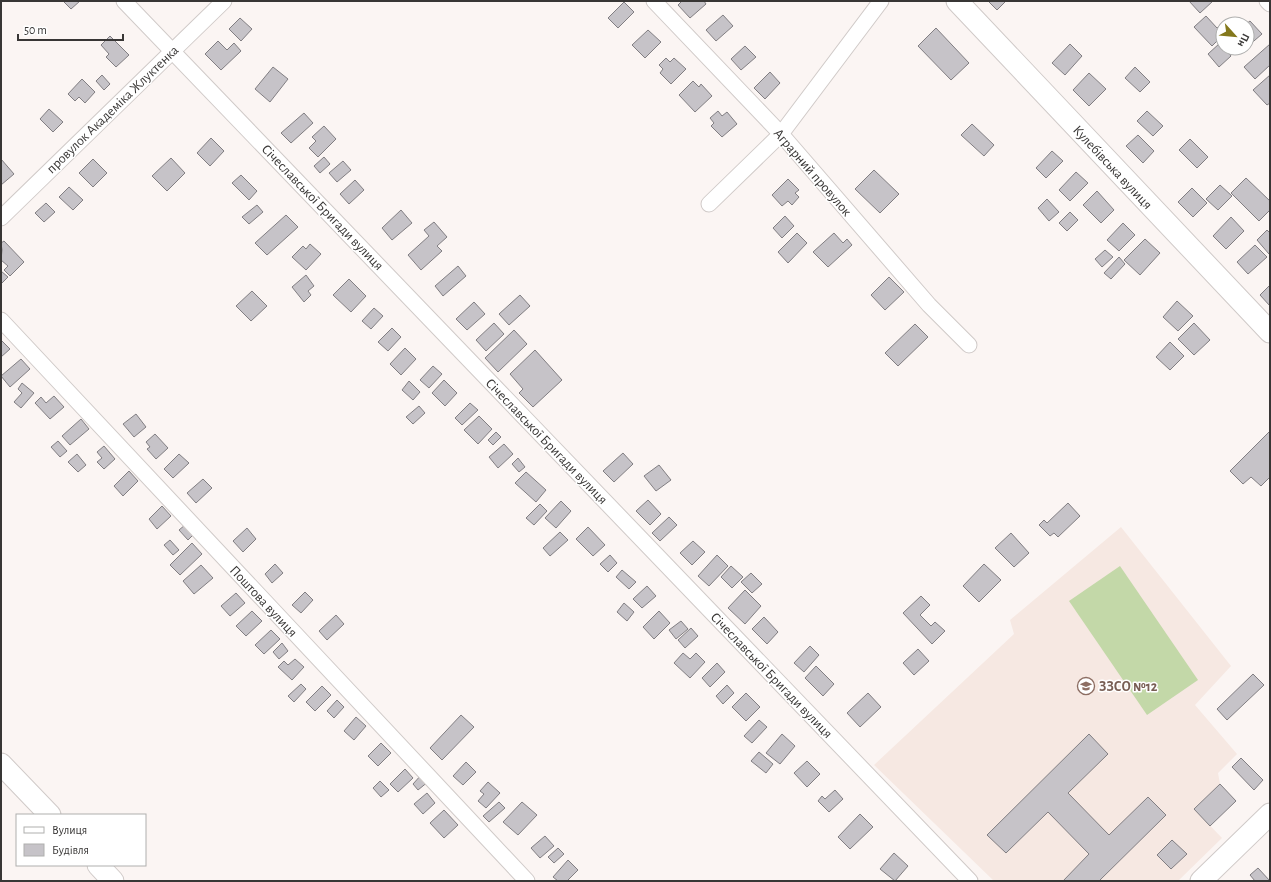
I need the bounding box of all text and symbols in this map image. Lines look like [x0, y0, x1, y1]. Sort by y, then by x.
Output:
scale bar [18, 16, 123, 42]
north arrow [1215, 16, 1255, 56]
text: 50 m [24, 24, 47, 36]
text: Пн [1236, 32, 1251, 49]
street label: провулок Академіка Жлуктенка [44, 43, 182, 176]
street label: Кулебівська вулиця [1070, 123, 1155, 212]
street label: Аграрний провулок [771, 126, 854, 219]
street label: Січеславської Бригади вулиця [259, 142, 386, 273]
street label: Січеславської Бригади вулиця [483, 376, 610, 507]
street label: Поштова вулиця [227, 563, 300, 640]
street label: Січеславської Бригади вулиця [708, 610, 835, 741]
school or university icon: ЗЗСО №12 [1076, 676, 1096, 696]
place label: ЗЗСО №12 [1099, 680, 1158, 694]
legend [16, 814, 146, 866]
text: Вулиця [52, 824, 87, 837]
text: Будівля [52, 844, 89, 857]

